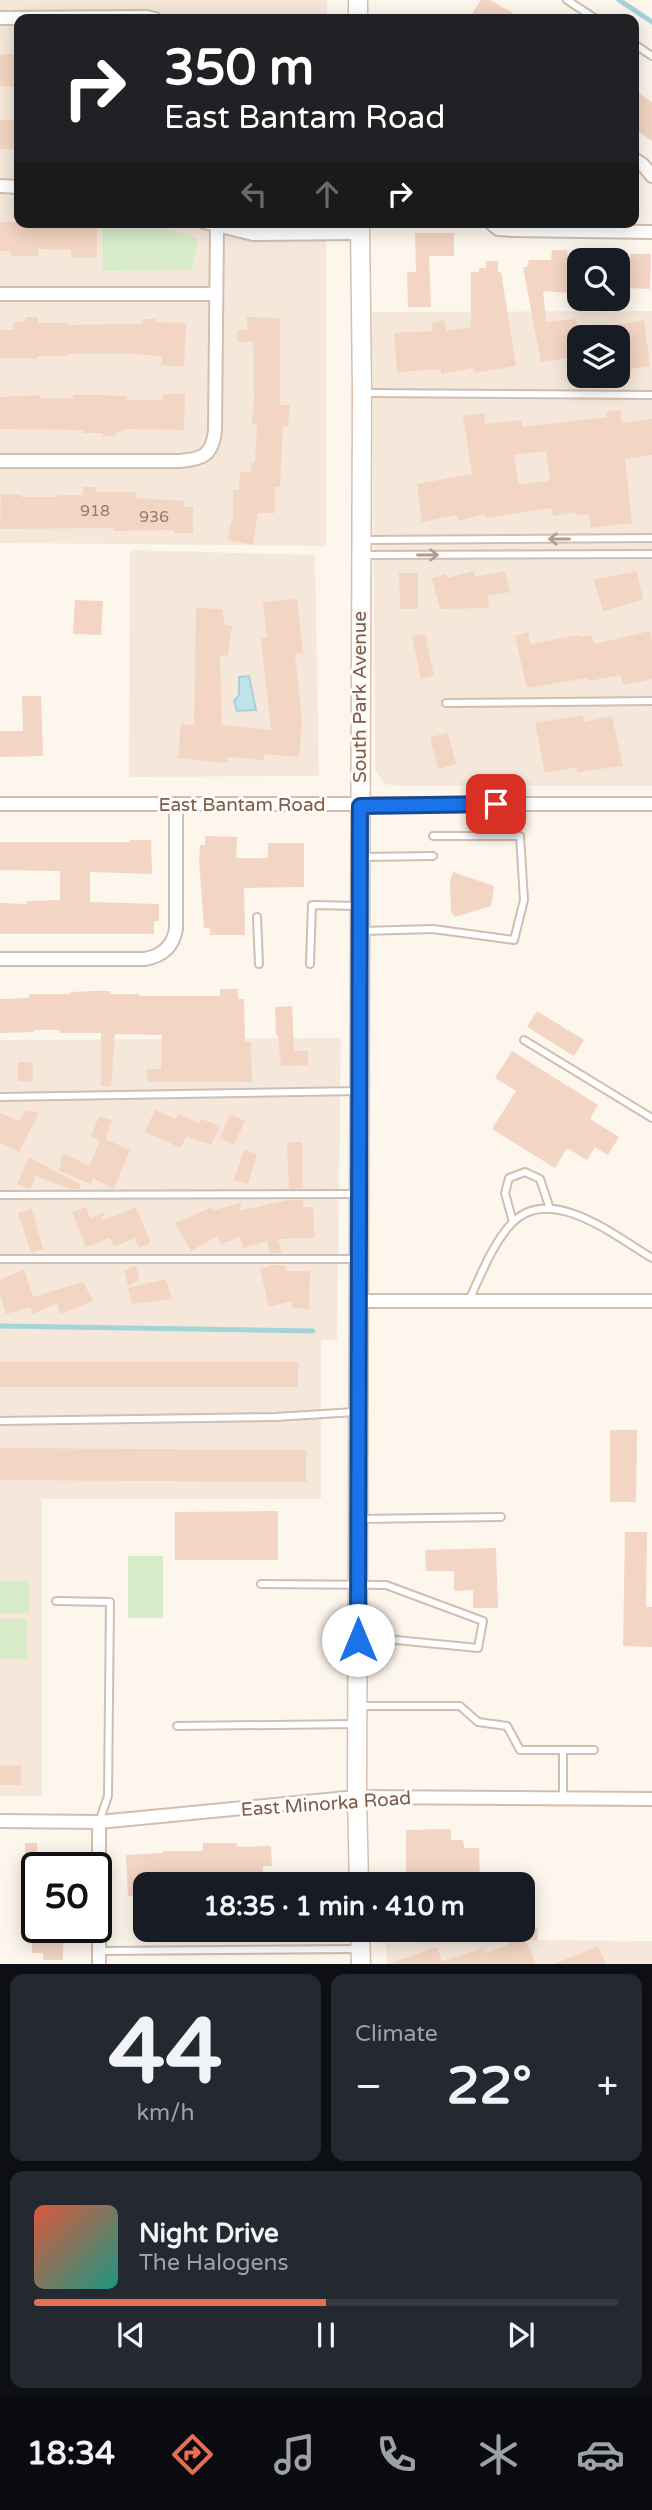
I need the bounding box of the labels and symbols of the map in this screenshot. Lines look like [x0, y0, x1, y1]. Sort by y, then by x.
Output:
house number: 918 [80, 501, 110, 521]
house number: 936 [139, 507, 169, 527]
one-way arrow [548, 532, 571, 546]
one-way arrow [417, 548, 440, 562]
street label: South Park Avenue [349, 611, 371, 783]
pin [466, 774, 526, 834]
street label: East Bantam Road [158, 794, 326, 816]
position arrow [321, 1603, 395, 1677]
street label: East Minorka Road [240, 1787, 412, 1821]
speed limit sign: 50 [21, 1852, 112, 1943]

